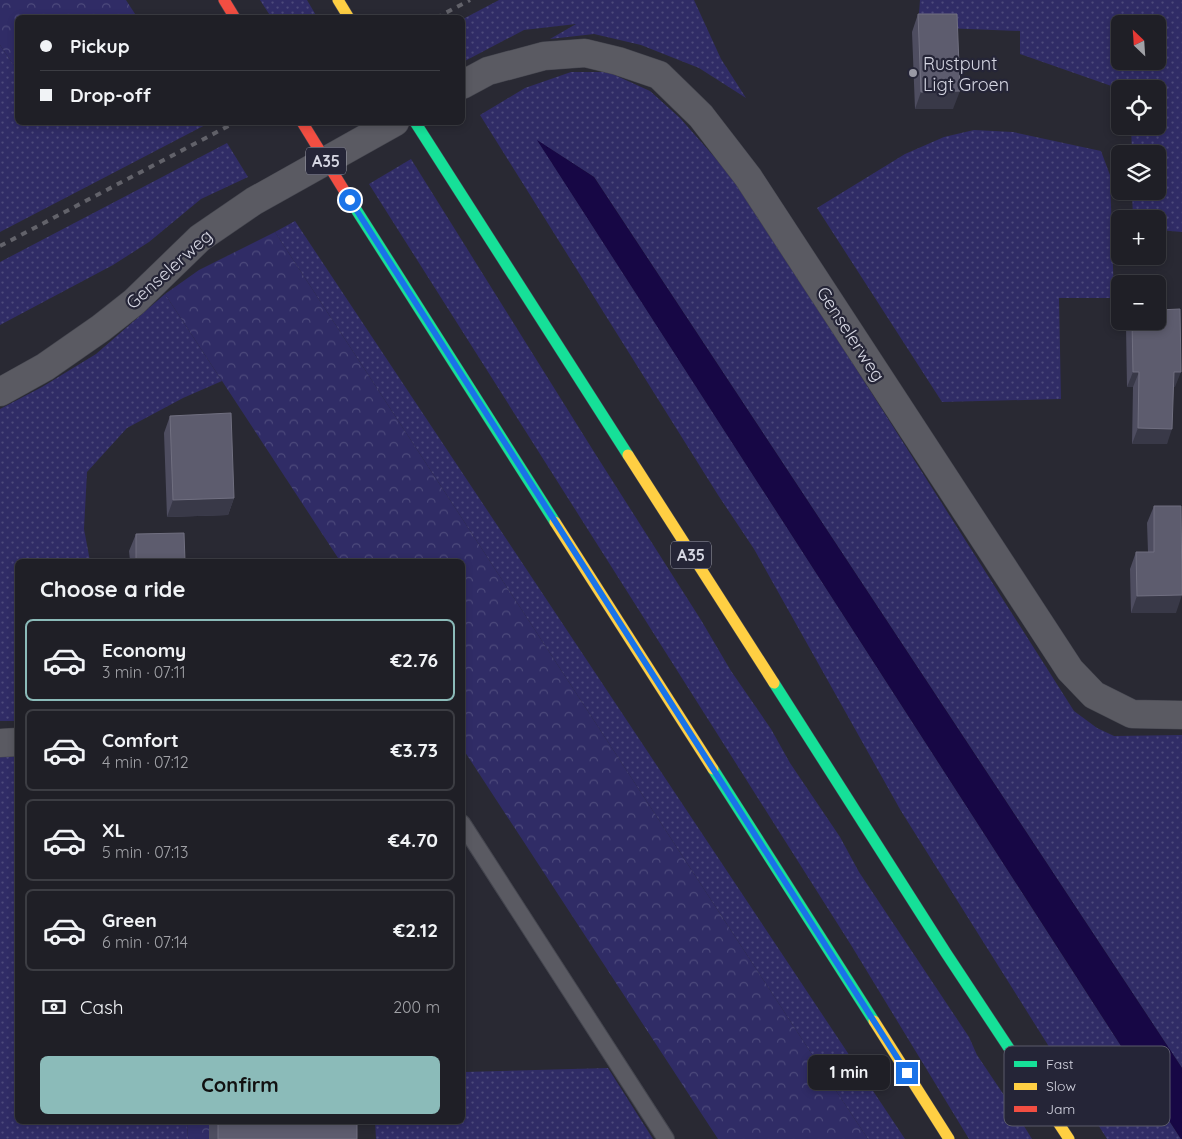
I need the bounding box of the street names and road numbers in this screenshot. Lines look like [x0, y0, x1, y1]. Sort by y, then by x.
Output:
road number: A35 [306, 148, 346, 175]
street label: Genselerweg [121, 224, 217, 314]
street label: Genselerweg [812, 282, 890, 386]
road number: A35 [671, 542, 711, 568]

